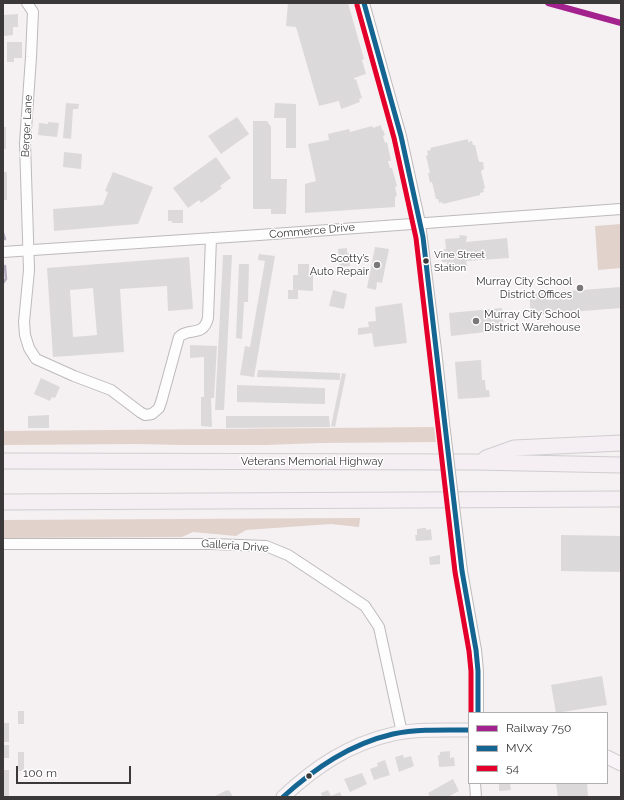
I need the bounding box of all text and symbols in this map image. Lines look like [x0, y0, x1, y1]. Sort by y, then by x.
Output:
street label: Berger Lane [19, 94, 35, 158]
street label: Commerce Drive [269, 221, 355, 241]
place label: Vine Street Station [434, 249, 485, 272]
place label: Scotty’s Auto Repair [310, 252, 369, 278]
marker: Vine Street Station [421, 256, 431, 266]
marker: Scotty’s Auto Repair [372, 260, 382, 270]
place label: Murray City School District Offices [476, 275, 572, 301]
marker: Murray City School District Offices [575, 283, 585, 293]
place label: Murray City School District Warehouse [484, 308, 580, 334]
marker: Murray City School District Warehouse [471, 316, 481, 326]
street label: Veterans Memorial Highway [241, 455, 383, 469]
street label: Galleria Drive [201, 537, 269, 555]
legend [468, 712, 608, 784]
text: Railway 750 [506, 721, 571, 735]
text: MVX [506, 741, 532, 755]
scale bar [18, 758, 133, 784]
text: 54 [506, 761, 519, 775]
text: 100 m [23, 766, 57, 780]
unlabelled marker [304, 771, 314, 781]

